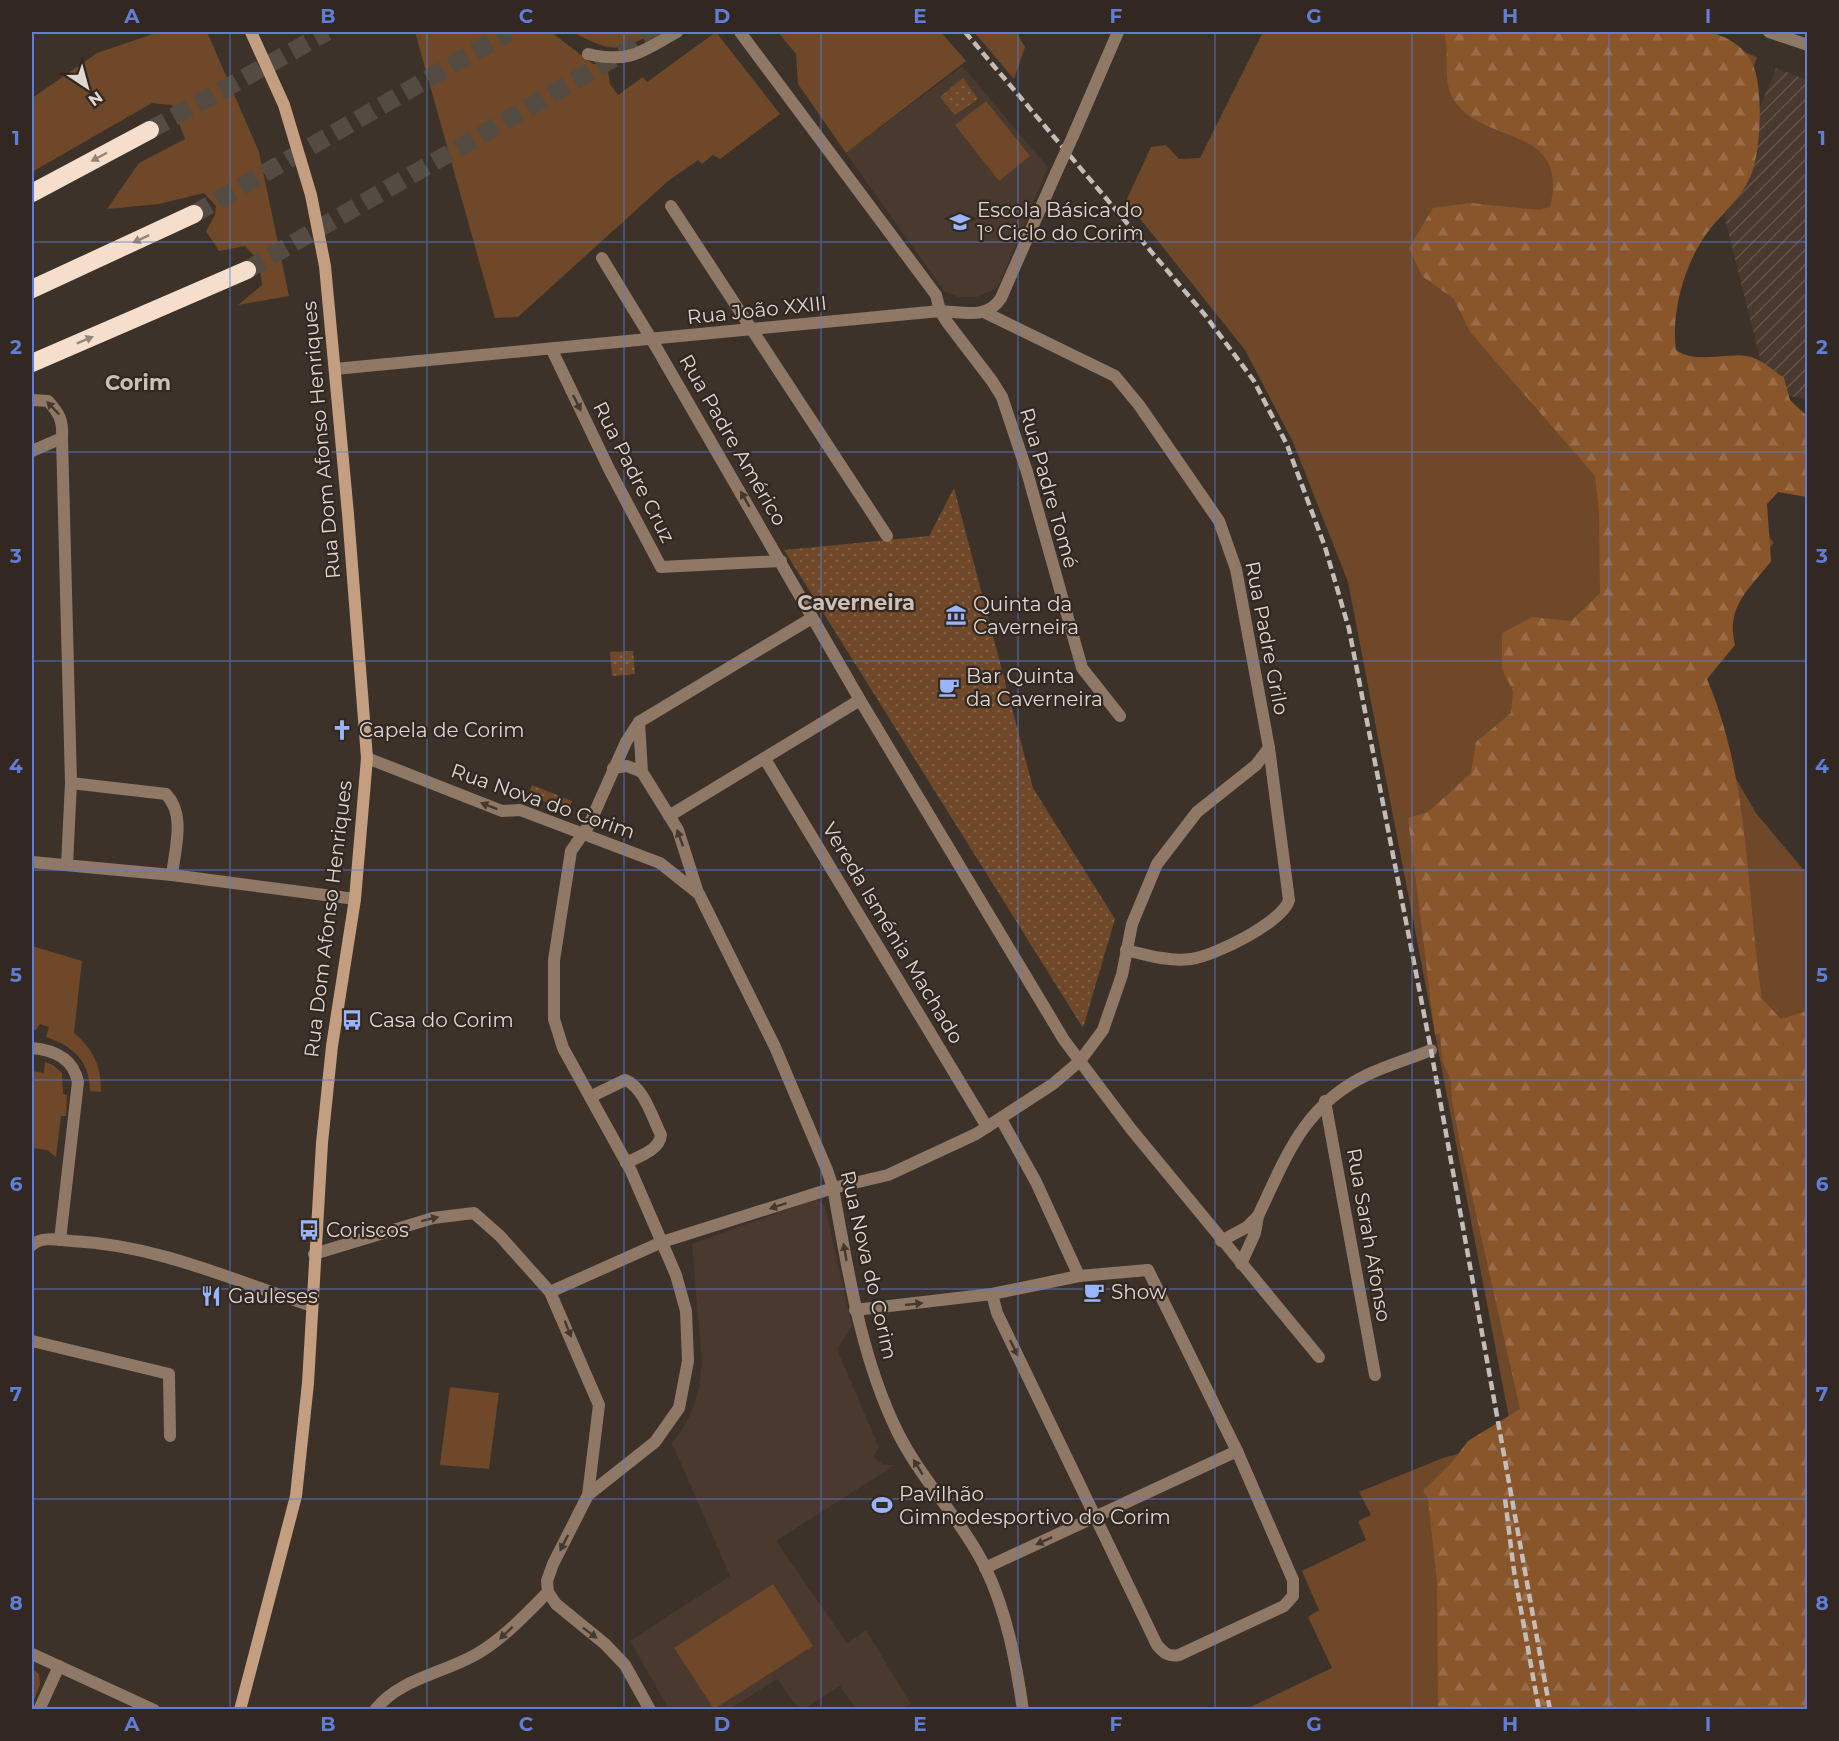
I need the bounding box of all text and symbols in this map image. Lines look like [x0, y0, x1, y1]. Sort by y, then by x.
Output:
text: A [123, 4, 140, 28]
text: B [320, 4, 336, 28]
text: C [519, 4, 534, 28]
text: D [714, 4, 730, 28]
text: E [913, 4, 927, 28]
text: F [1110, 4, 1123, 28]
text: G [1306, 4, 1322, 28]
text: H [1502, 4, 1518, 28]
text: I [1705, 4, 1711, 28]
north arrow [57, 57, 117, 117]
text: N [85, 87, 106, 110]
text: 1 [12, 126, 20, 150]
text: 1 [1818, 126, 1826, 150]
one-way arrow [90, 152, 107, 162]
place label: Escola Básica do 1º Ciclo do Corim [977, 198, 1144, 245]
school or university icon: Escola Básica do 1º Ciclo do Corim [948, 210, 972, 234]
one-way arrow [132, 234, 149, 243]
street label: Rua João XXIII [686, 291, 828, 329]
street label: Rua Dom Afonso Henriques [297, 300, 345, 580]
text: 2 [10, 335, 22, 359]
one-way arrow [77, 335, 94, 344]
text: 2 [1816, 335, 1828, 359]
street label: Rua Padre Américo [674, 350, 792, 530]
district label: Corim [105, 370, 171, 395]
one-way arrow [572, 394, 581, 411]
street label: Rua Padre Cruz [588, 397, 680, 547]
one-way arrow [46, 401, 60, 415]
street label: Rua Padre Tomé [1015, 405, 1083, 571]
one-way arrow [740, 491, 751, 507]
text: 3 [9, 544, 22, 568]
text: 3 [1815, 544, 1828, 568]
street label: Rua Padre Grilo [1240, 559, 1294, 717]
district label: Caverneira [797, 590, 915, 615]
place label: Quinta da Caverneira [973, 592, 1079, 639]
museum icon: Quinta da Caverneira [944, 603, 968, 627]
place label: Bar Quinta da Caverneira [966, 664, 1103, 711]
cafe icon: Bar Quinta da Caverneira [937, 675, 961, 699]
church icon: Capela de Corim [330, 718, 354, 742]
place label: Capela de Corim [359, 718, 525, 742]
text: 4 [9, 754, 23, 778]
text: 4 [1815, 754, 1829, 778]
street label: Rua Nova do Corim [448, 758, 638, 844]
street label: Rua Dom Afonso Henriques [299, 779, 357, 1059]
one-way arrow [480, 800, 498, 810]
street label: Vereda Isménia Machado [817, 818, 969, 1048]
one-way arrow [675, 829, 685, 847]
text: 5 [10, 963, 22, 987]
text: 5 [1816, 963, 1828, 987]
bus stop icon: Casa do Corim [340, 1008, 364, 1032]
place label: Casa do Corim [369, 1008, 514, 1032]
street label: Rua Sarah Afonso [1342, 1146, 1396, 1324]
street label: Rua Nova do Corim [836, 1168, 902, 1362]
text: 6 [10, 1172, 23, 1196]
text: 6 [1816, 1172, 1829, 1196]
one-way arrow [768, 1202, 786, 1211]
one-way arrow [421, 1214, 440, 1224]
bus stop icon: Coriscos [297, 1218, 321, 1242]
place label: Coriscos [326, 1218, 409, 1242]
one-way arrow [840, 1242, 849, 1261]
cafe icon: Show [1082, 1280, 1106, 1304]
place label: Show [1111, 1280, 1167, 1304]
restaurant icon: Gauleses [199, 1284, 223, 1308]
place label: Gauleses [228, 1284, 318, 1308]
one-way arrow [904, 1299, 923, 1309]
one-way arrow [563, 1320, 573, 1338]
one-way arrow [1010, 1339, 1019, 1356]
text: 7 [10, 1382, 22, 1406]
text: 7 [1816, 1382, 1828, 1406]
one-way arrow [913, 1459, 924, 1475]
place label: Pavilhão Gimnodesportivo do Corim [899, 1482, 1171, 1529]
sports icon: Pavilhão Gimnodesportivo do Corim [870, 1493, 894, 1517]
one-way arrow [559, 1534, 568, 1551]
one-way arrow [1035, 1536, 1052, 1545]
text: 8 [9, 1591, 23, 1615]
text: 8 [1815, 1591, 1829, 1615]
one-way arrow [499, 1626, 514, 1639]
one-way arrow [582, 1626, 597, 1638]
text: A [123, 1712, 140, 1736]
text: B [320, 1712, 336, 1736]
text: C [519, 1712, 534, 1736]
text: D [714, 1712, 730, 1736]
text: E [913, 1712, 927, 1736]
text: F [1110, 1712, 1123, 1736]
text: G [1306, 1712, 1322, 1736]
text: H [1502, 1712, 1518, 1736]
text: I [1705, 1712, 1711, 1736]

